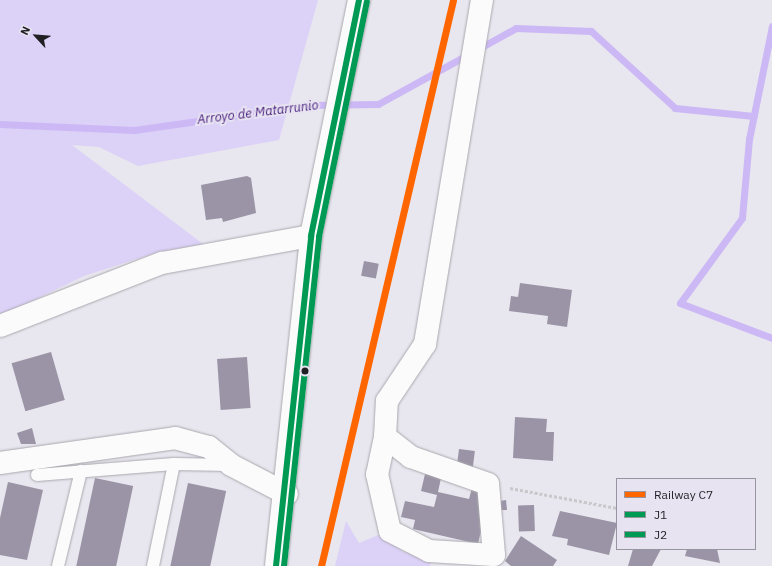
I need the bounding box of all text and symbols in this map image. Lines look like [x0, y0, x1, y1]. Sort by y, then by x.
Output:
north arrow [16, 16, 56, 56]
text: N [17, 24, 33, 37]
water label: Arroyo de Matarrunio [196, 98, 320, 128]
unlabelled marker [300, 366, 310, 376]
legend [616, 478, 756, 550]
text: Railway C7 [654, 487, 713, 502]
text: J1 [654, 507, 667, 522]
text: J2 [654, 527, 667, 542]

